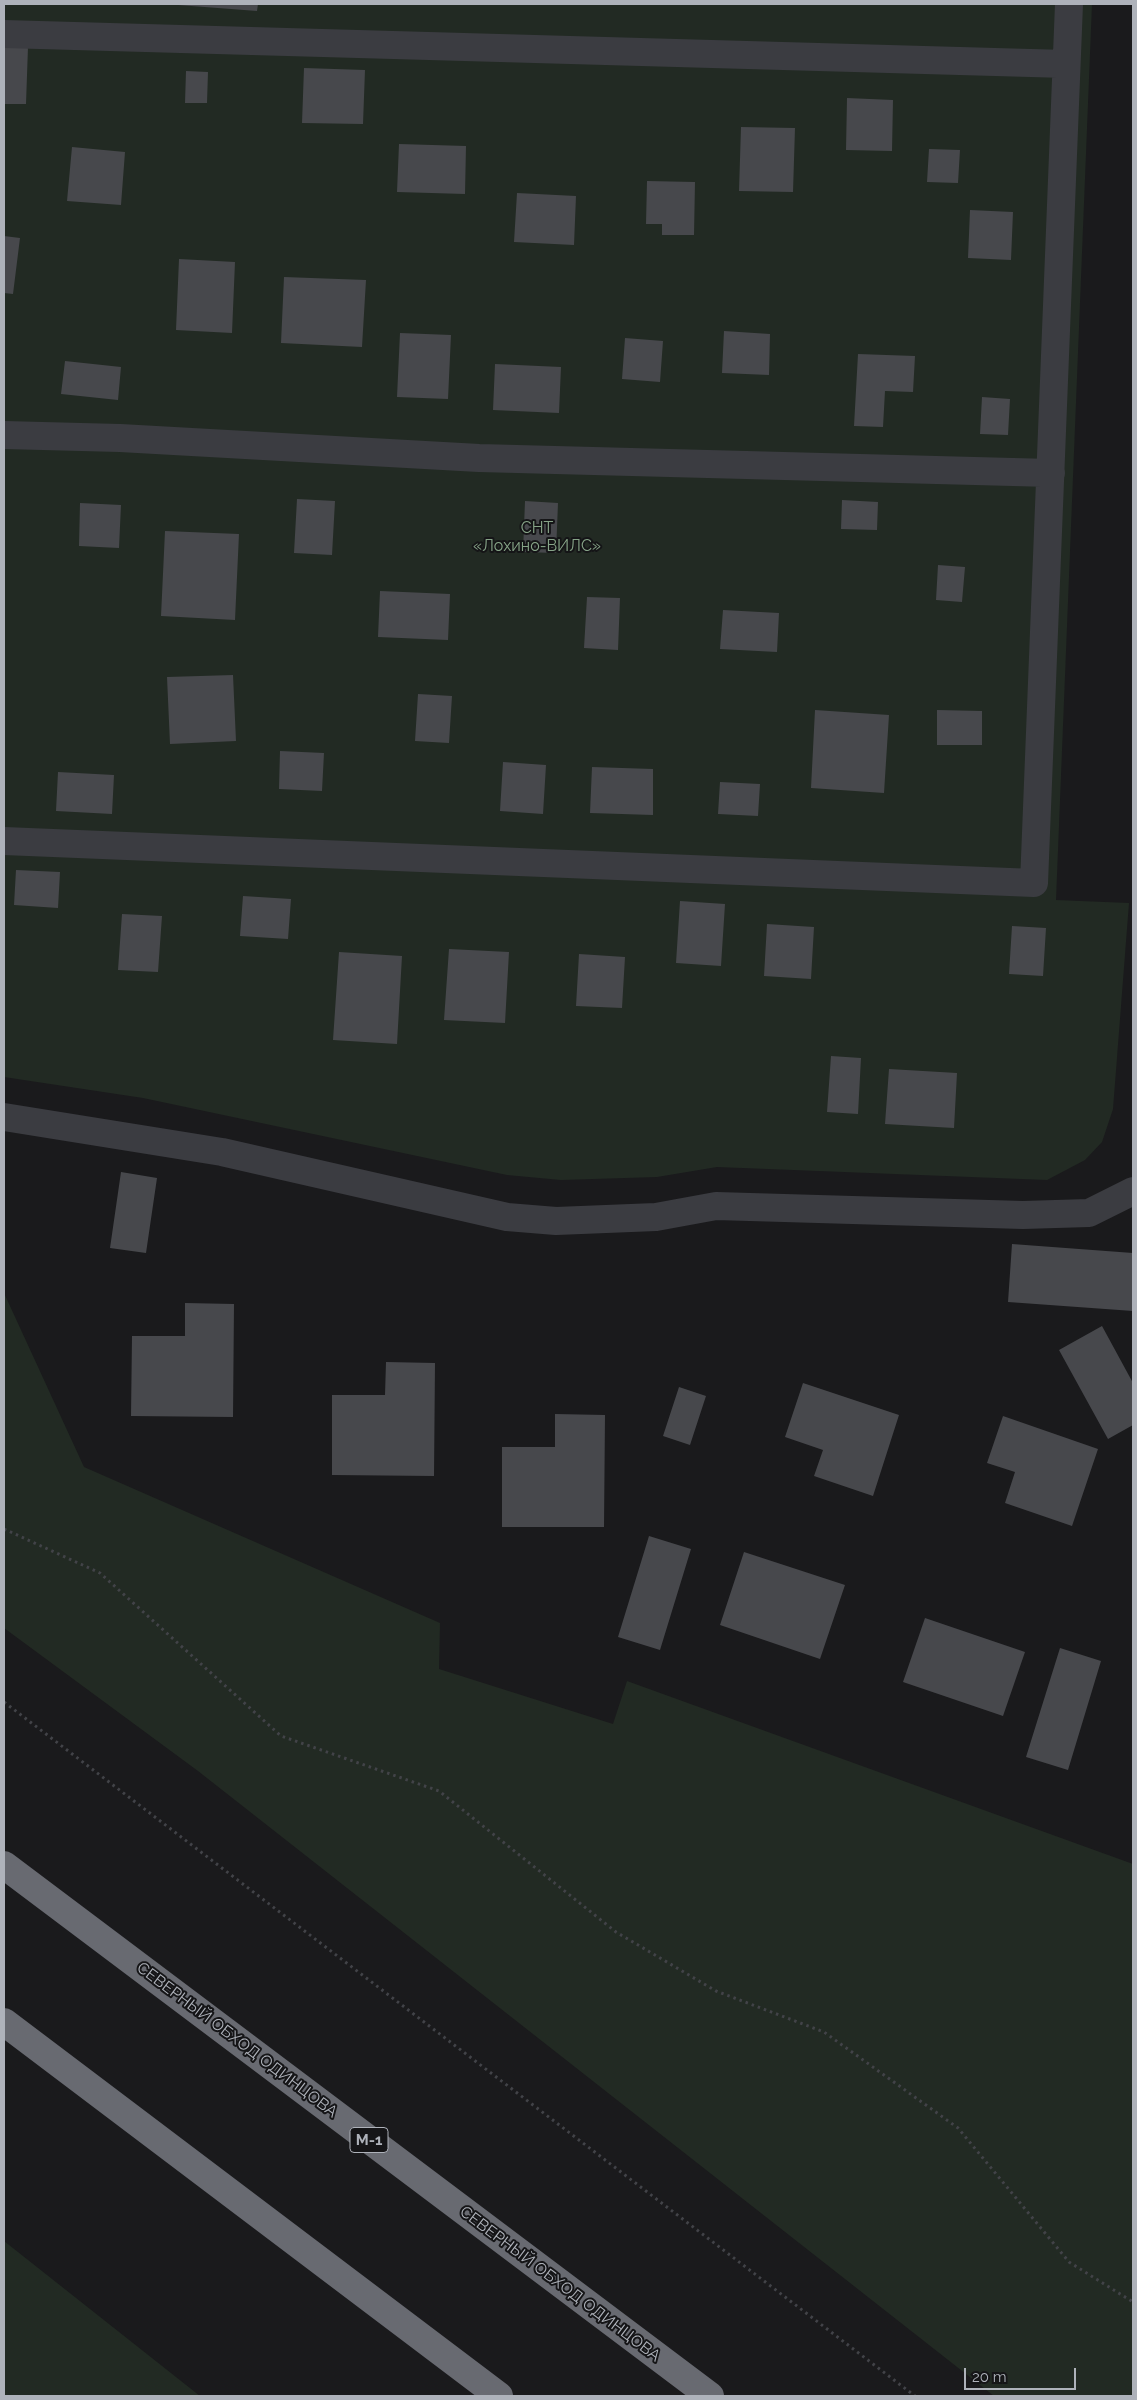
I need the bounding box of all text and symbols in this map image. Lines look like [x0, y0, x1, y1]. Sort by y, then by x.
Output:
park label: СНТ «Лохино-ВИЛС» [473, 518, 601, 556]
street label: СЕВЕРНЫЙ ОБХОД ОДИНЦОВА [133, 1958, 341, 2122]
road number: М-1 [350, 2128, 388, 2152]
street label: СЕВЕРНЫЙ ОБХОД ОДИНЦОВА [456, 2202, 664, 2366]
scale bar [967, 2358, 1080, 2390]
text: 20 m [972, 2368, 1007, 2386]

